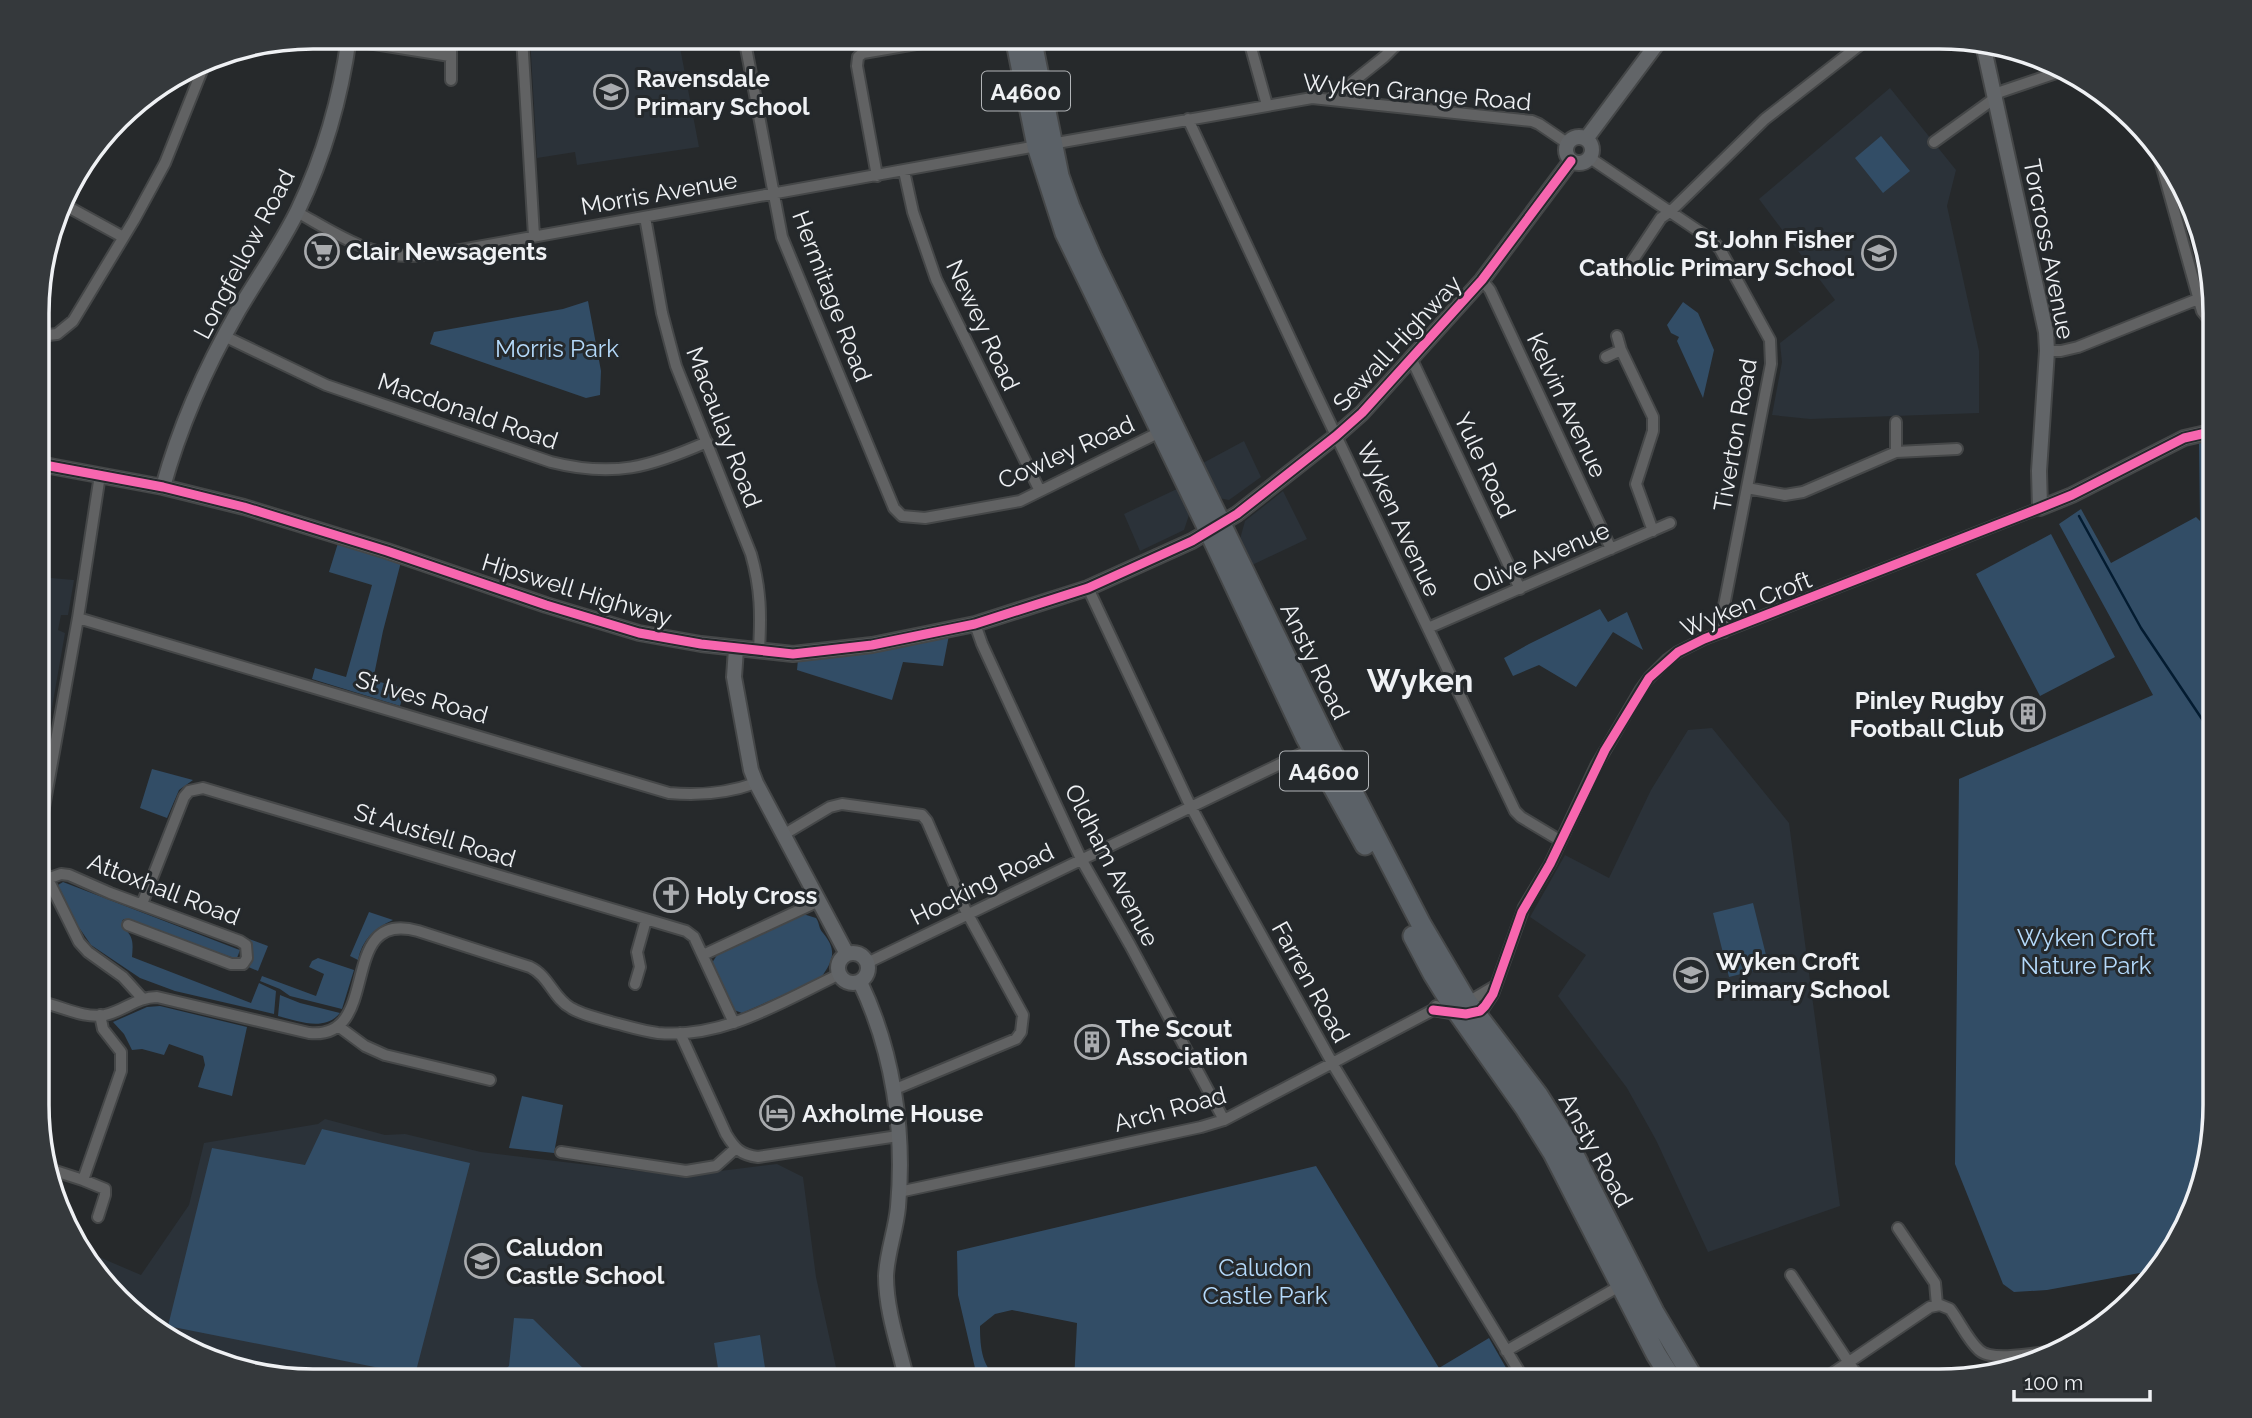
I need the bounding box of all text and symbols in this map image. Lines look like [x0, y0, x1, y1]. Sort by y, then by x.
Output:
place label: Ravensdale Primary School [636, 64, 810, 121]
street label: Wyken Grange Road [1301, 68, 1533, 116]
road number: A4600 [982, 72, 1070, 110]
school or university icon: Ravensdale Primary School [592, 73, 630, 111]
street label: Torcross Avenue [2017, 157, 2081, 341]
street label: Longfellow Road [187, 164, 301, 344]
street label: Morris Avenue [578, 165, 740, 221]
street label: Hermitage Road [786, 206, 878, 386]
place label: St John Fisher Catholic Primary School [1579, 225, 1854, 282]
supermarket icon: Clair Newsagents [303, 232, 341, 270]
school or university icon: St John Fisher Catholic Primary School [1860, 234, 1898, 272]
place label: Clair Newsagents [346, 237, 547, 266]
street label: Newey Road [940, 255, 1026, 395]
street label: Sewall Highway [1327, 269, 1467, 417]
street label: Kelvin Avenue [1521, 328, 1613, 482]
park label: Morris Park [495, 334, 619, 363]
street label: Macaulay Road [680, 343, 768, 511]
street label: Tiverton Road [1707, 356, 1763, 514]
street label: Macdonald Road [374, 367, 562, 455]
street label: Yule Road [1448, 408, 1522, 522]
street label: Cowley Road [993, 409, 1139, 495]
street label: Wyken Avenue [1350, 437, 1448, 601]
street label: Olive Avenue [1468, 515, 1614, 599]
street label: Hipswell Highway [479, 547, 675, 633]
street label: Wyken Croft [1676, 565, 1816, 643]
street label: Ansty Road [1274, 598, 1356, 724]
district label: Wyken [1367, 662, 1473, 699]
street label: St Ives Road [353, 664, 491, 730]
place label: Pinley Rugby Football Club [1849, 686, 2004, 743]
building icon: Pinley Rugby Football Club [2009, 695, 2047, 733]
road number: A4600 [1280, 751, 1368, 790]
street label: Oldham Avenue [1059, 779, 1165, 951]
street label: St Austell Road [351, 797, 519, 873]
street label: Hocking Road [906, 837, 1058, 931]
street label: Attoxhall Road [84, 847, 244, 931]
church icon: Holy Cross [652, 876, 690, 914]
place label: Holy Cross [696, 881, 818, 910]
street label: Farren Road [1266, 916, 1356, 1048]
park label: Wyken Croft Nature Park [2017, 923, 2155, 980]
place label: Wyken Croft Primary School [1716, 947, 1890, 1004]
school or university icon: Wyken Croft Primary School [1672, 956, 1710, 994]
place label: The Scout Association [1116, 1014, 1248, 1071]
building icon: The Scout Association [1073, 1023, 1111, 1061]
street label: Arch Road [1111, 1080, 1229, 1138]
street label: Ansty Road [1553, 1088, 1639, 1212]
hotel icon: Axholme House [758, 1094, 796, 1132]
place label: Axholme House [802, 1099, 983, 1128]
place label: Caludon Castle School [506, 1233, 665, 1290]
school or university icon: Caludon Castle School [463, 1242, 501, 1280]
park label: Caludon Castle Park [1203, 1253, 1328, 1310]
scale bar [2014, 1358, 2150, 1402]
text: 100 m [2024, 1370, 2083, 1395]

